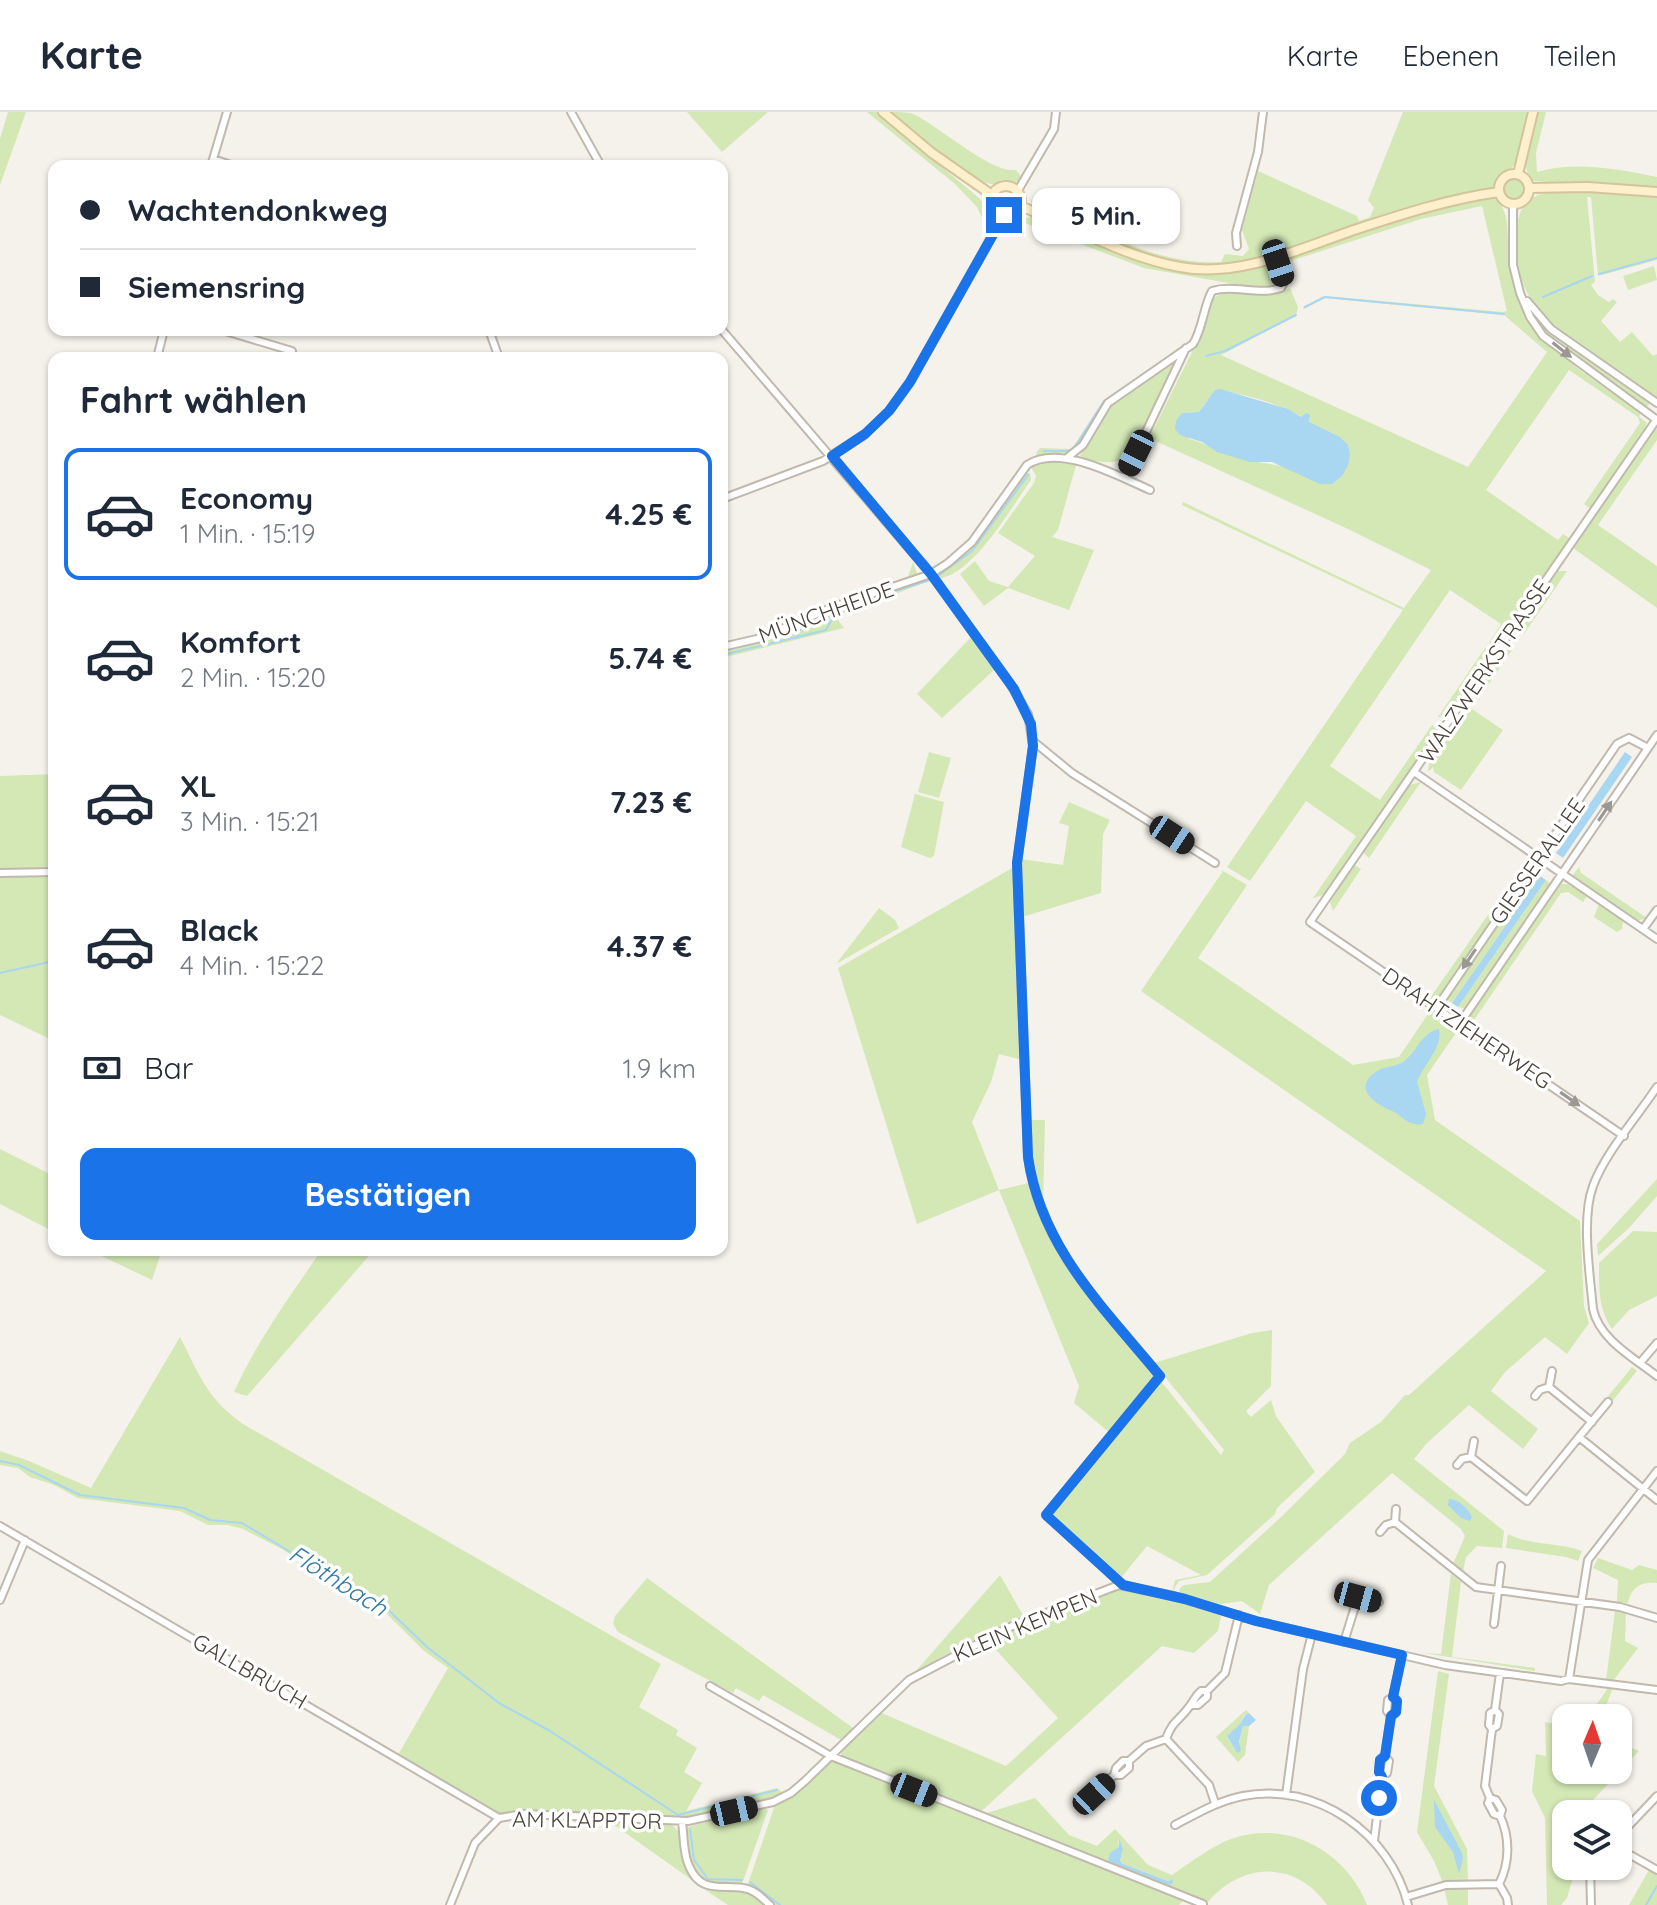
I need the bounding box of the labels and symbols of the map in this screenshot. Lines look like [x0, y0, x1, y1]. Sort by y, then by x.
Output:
callout: 5 Min. [1032, 187, 1180, 243]
route end [986, 197, 1022, 233]
car [1259, 236, 1297, 290]
one-way arrow [1552, 342, 1572, 358]
car [1115, 426, 1157, 480]
street label: WALZWERKSTRASSE [1412, 574, 1556, 768]
street label: MÜNCHHEIDE [754, 575, 898, 649]
street label: GIESSERALLEE [1483, 792, 1591, 930]
one-way arrow [1597, 800, 1612, 821]
car [1145, 812, 1199, 858]
one-way arrow [1462, 948, 1477, 969]
street label: DRAHTZIEHERWEG [1377, 961, 1557, 1095]
one-way arrow [1560, 1091, 1581, 1106]
water label: Flöthbach [284, 1538, 394, 1622]
car [1332, 1579, 1384, 1615]
street label: KLEIN KEMPEN [949, 1582, 1101, 1668]
street label: GALLBRUCH [188, 1627, 312, 1715]
north arrow [1552, 1704, 1632, 1784]
car [1068, 1769, 1120, 1819]
car [887, 1770, 941, 1810]
route start [1361, 1780, 1397, 1816]
car [708, 1794, 760, 1828]
street label: AM KLAPPTOR [512, 1805, 662, 1835]

